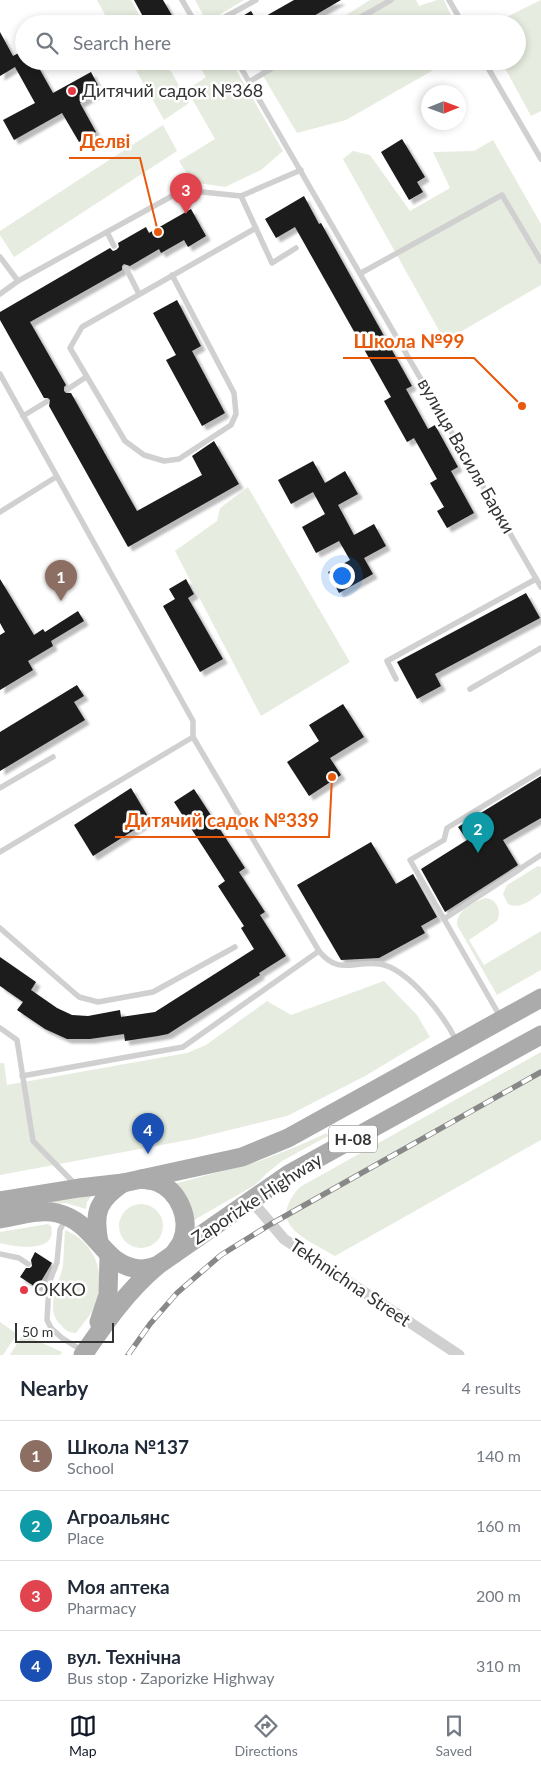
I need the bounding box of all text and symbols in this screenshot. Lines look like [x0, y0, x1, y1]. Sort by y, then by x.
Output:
search box [15, 15, 526, 70]
icon: search [33, 29, 61, 57]
text: Search here [73, 31, 171, 54]
place label: Дитячий садок №368 [82, 79, 263, 101]
marker: Дитячий садок №368 [66, 85, 78, 97]
north arrow [421, 85, 466, 130]
callout: Делві [69, 124, 140, 158]
text: Делві [80, 129, 130, 152]
pin: 3 [170, 173, 202, 214]
callout: Школа №99 [343, 324, 474, 358]
text: Школа №99 [353, 329, 465, 352]
street label: вулиця Василя Барки [413, 374, 520, 537]
pin: 1 [45, 560, 77, 601]
your location [329, 563, 355, 589]
callout: Дитячий садок №339 [115, 803, 329, 837]
text: Дитячий садок №339 [125, 808, 319, 831]
pin: 2 [462, 812, 494, 853]
pin: 4 [132, 1113, 164, 1154]
road number: Н-08 [329, 1126, 377, 1152]
street label: Zaporizke Highway [187, 1147, 326, 1249]
street label: Tekhnichna Street [286, 1234, 416, 1331]
place label: OKKO [34, 1278, 86, 1300]
marker: OKKO [18, 1284, 30, 1296]
scale bar [15, 1320, 114, 1343]
text: 50 m [22, 1323, 53, 1340]
text: Nearby [20, 1375, 88, 1400]
text: 4 results [461, 1378, 521, 1397]
text: Школа №137 [67, 1435, 189, 1458]
text: 1 [31, 1446, 41, 1465]
text: 140 m [476, 1446, 521, 1465]
text: School [67, 1458, 114, 1477]
text: Агроальянс [67, 1505, 170, 1528]
text: 2 [31, 1516, 41, 1535]
text: 160 m [476, 1516, 521, 1535]
text: Place [67, 1528, 104, 1547]
text: Моя аптека [67, 1575, 170, 1598]
text: 3 [31, 1586, 41, 1605]
text: 200 m [476, 1586, 521, 1605]
text: Pharmacy [67, 1598, 136, 1617]
text: вул. Технічна [67, 1645, 181, 1668]
text: 4 [31, 1656, 41, 1675]
text: 310 m [476, 1656, 521, 1675]
text: Bus stop · Zaporizke Highway [67, 1668, 274, 1687]
tab: Map [69, 1712, 97, 1759]
tab: Directions [235, 1712, 298, 1759]
tab: Saved [436, 1712, 472, 1759]

